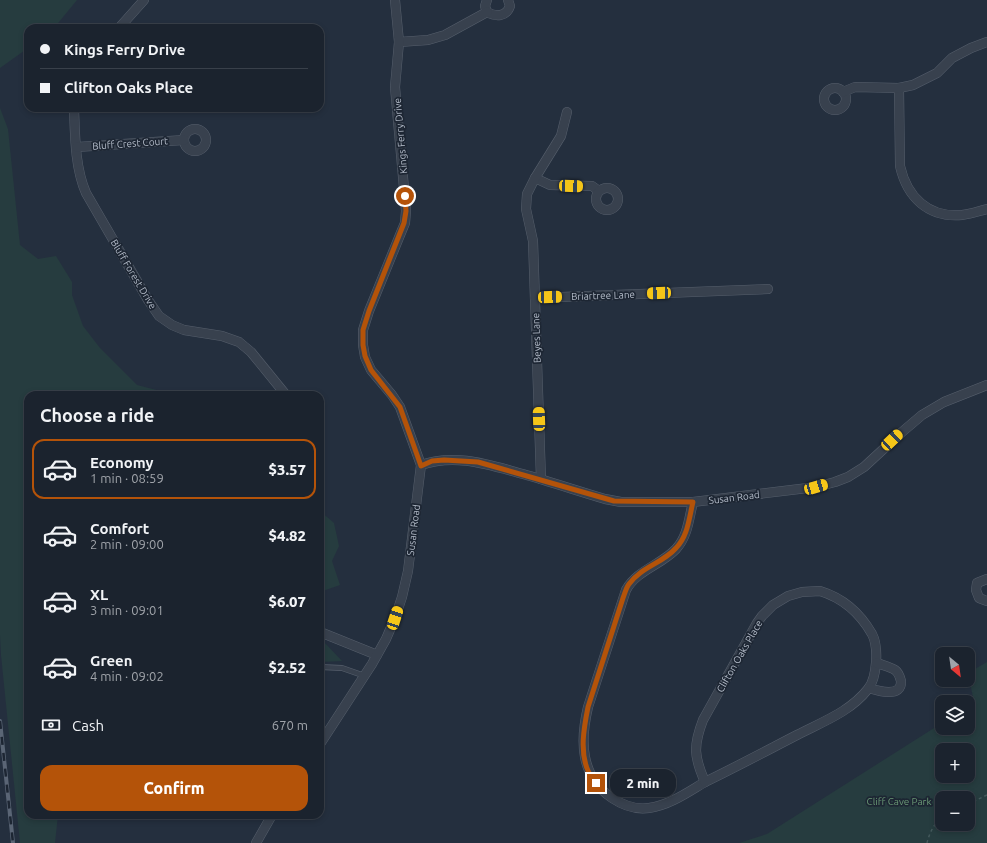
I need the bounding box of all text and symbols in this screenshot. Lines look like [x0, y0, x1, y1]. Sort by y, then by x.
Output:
text: Kings Ferry Drive [64, 41, 185, 58]
text: Clifton Oaks Place [64, 79, 193, 96]
street label: Kings Ferry Drive [392, 98, 409, 174]
street label: Bluff Crest Court [92, 135, 168, 152]
car [559, 180, 583, 192]
route start [396, 187, 414, 205]
street label: Bluff Forest Drive [108, 237, 159, 311]
car [647, 287, 671, 299]
street label: Briartree Lane [571, 289, 635, 302]
car [538, 291, 562, 303]
street label: Beyes Lane [530, 313, 543, 363]
text: Choose a ride [40, 405, 154, 425]
car [533, 407, 545, 431]
car [879, 427, 905, 453]
icon: car [42, 451, 78, 487]
text: Economy [90, 454, 154, 471]
text: $3.57 [268, 461, 306, 478]
text: 1 min · 08:59 [90, 471, 164, 485]
car [803, 478, 829, 496]
street label: Susan Road [708, 489, 760, 506]
street label: Susan Road [405, 504, 422, 556]
icon: car [42, 517, 78, 553]
text: Comfort [90, 520, 149, 537]
text: $4.82 [268, 527, 306, 544]
text: 2 min · 09:00 [90, 537, 164, 551]
icon: car [42, 583, 78, 619]
text: XL [90, 586, 108, 603]
text: $6.07 [268, 593, 306, 610]
text: 3 min · 09:01 [90, 603, 164, 617]
car [386, 605, 404, 631]
street label: Clifton Oaks Place [714, 618, 765, 694]
north arrow [935, 647, 975, 687]
map controls [935, 647, 975, 831]
icon: car [42, 649, 78, 685]
text: Green [90, 652, 132, 669]
text: $2.52 [268, 659, 306, 676]
text: 4 min · 09:02 [90, 669, 164, 683]
button: layers [935, 695, 975, 735]
icon: cash [40, 714, 62, 736]
text: Cash [72, 717, 104, 734]
text: 670 m [272, 718, 308, 732]
button: + [935, 743, 975, 783]
button: Confirm [40, 765, 308, 811]
callout: 2 min [610, 769, 676, 797]
route end [587, 774, 605, 792]
text: 2 min [626, 776, 660, 790]
button: − [935, 791, 975, 831]
park label: Cliff Cave Park [867, 796, 931, 807]

